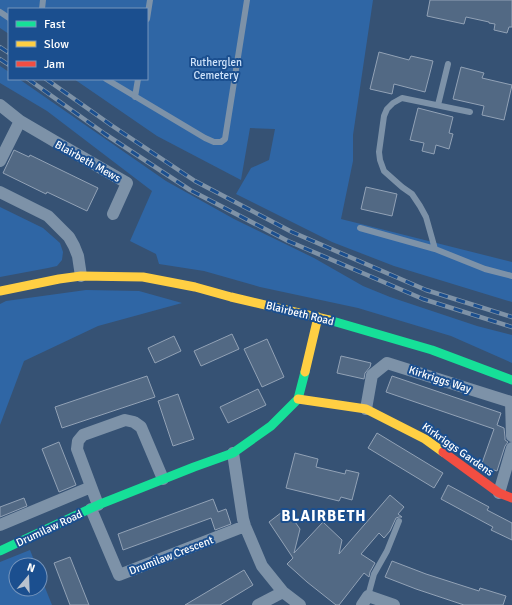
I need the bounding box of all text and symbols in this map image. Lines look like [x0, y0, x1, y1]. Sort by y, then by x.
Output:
legend [8, 8, 148, 80]
text: Fast [44, 17, 65, 32]
text: Slow [44, 37, 69, 52]
park label: Rutherglen Cemetery [190, 56, 242, 82]
text: Jam [44, 57, 65, 72]
street label: Blairbeth Mews [53, 138, 123, 185]
street label: Blairbeth Road [265, 299, 335, 328]
street label: Kirkriggs Way [407, 363, 473, 396]
street label: Kirkriggs Gardens [420, 420, 496, 479]
street label: Drumilaw Road [14, 507, 85, 549]
district label: BLAIRBETH [281, 507, 367, 525]
street label: Drumilaw Crescent [127, 533, 215, 578]
north arrow [8, 557, 48, 597]
text: N [25, 561, 37, 575]

